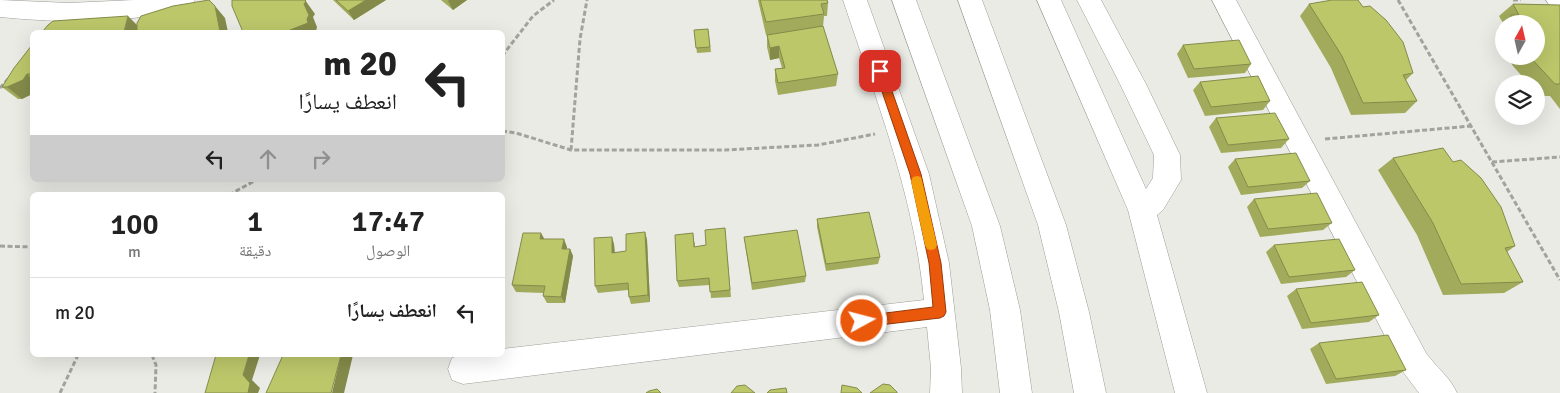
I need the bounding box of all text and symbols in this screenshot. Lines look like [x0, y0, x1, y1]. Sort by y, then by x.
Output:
north arrow [1495, 15, 1545, 65]
map controls [1495, 15, 1545, 125]
text: 20 m [323, 42, 397, 85]
icon: left [415, 50, 480, 115]
pin [859, 50, 901, 92]
icon: arrive [866, 57, 894, 85]
button: layers [1495, 75, 1545, 125]
text: انعطف يسارًا [299, 88, 397, 115]
icon: left [201, 145, 229, 173]
icon: ahead [254, 145, 282, 173]
icon: right [307, 145, 335, 173]
text: 1 [247, 203, 263, 240]
text: 17:47 [352, 203, 425, 240]
text: 100 [110, 206, 159, 243]
text: دقيقة [239, 241, 271, 261]
text: الوصول [366, 241, 410, 261]
text: m [128, 242, 141, 262]
position arrow [835, 294, 887, 346]
text: انعطف يسارًا [347, 299, 437, 323]
icon: left [452, 299, 480, 327]
text: 20 m [55, 301, 95, 325]

